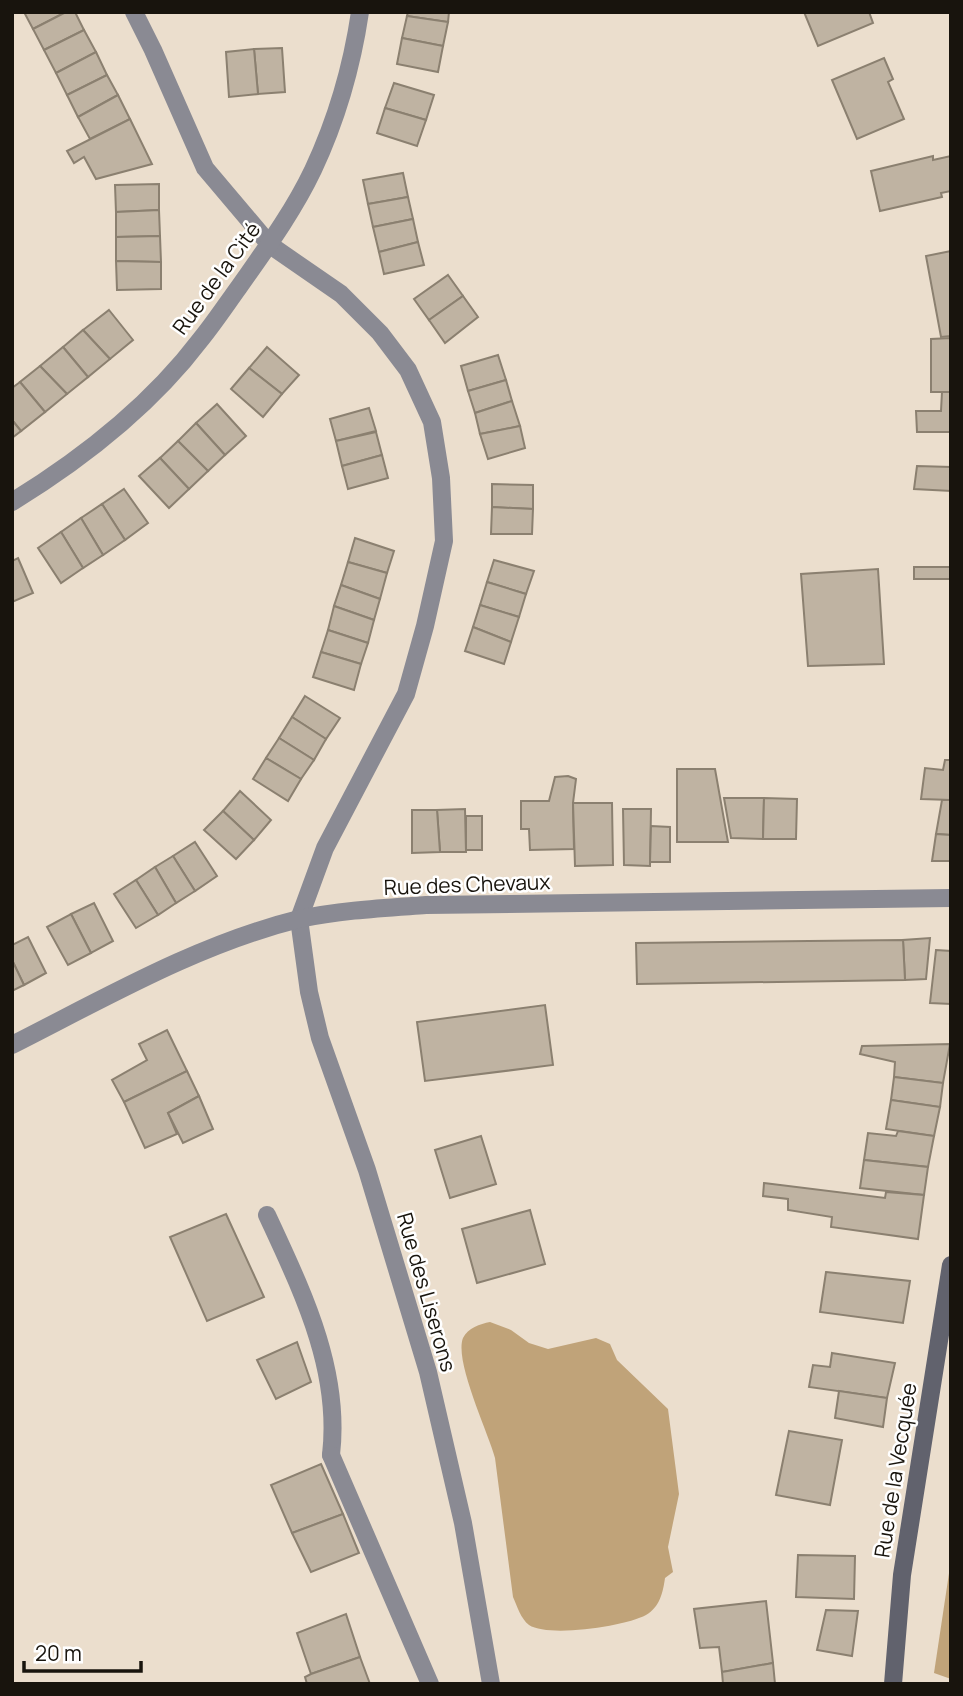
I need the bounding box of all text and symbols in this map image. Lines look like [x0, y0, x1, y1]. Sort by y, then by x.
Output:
street label: Rue de la Cité [166, 216, 266, 340]
street label: Rue des Chevaux [383, 867, 551, 901]
street label: Rue des Liserons [391, 1209, 463, 1375]
street label: Rue de la Vecquée [867, 1381, 923, 1559]
scale bar [24, 1630, 142, 1674]
text: 20 m [35, 1639, 82, 1667]

